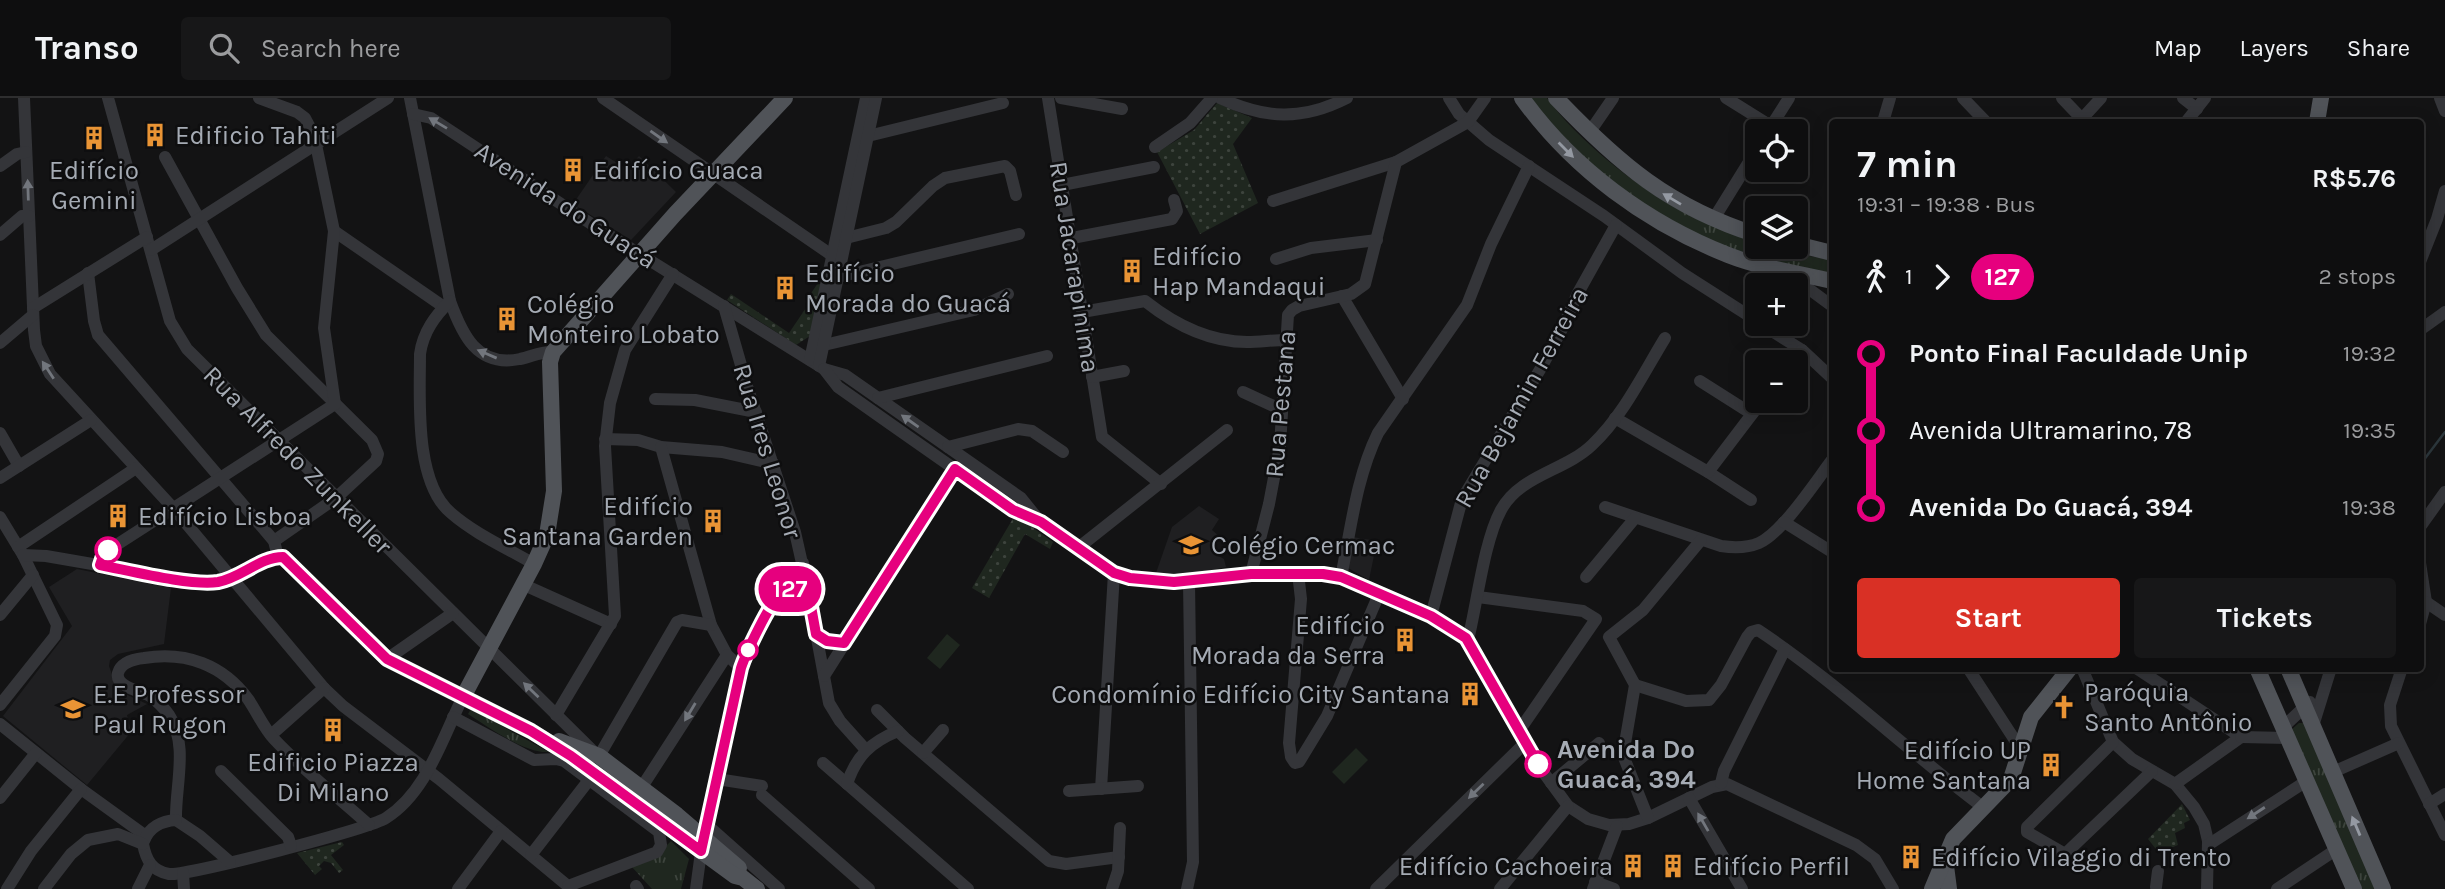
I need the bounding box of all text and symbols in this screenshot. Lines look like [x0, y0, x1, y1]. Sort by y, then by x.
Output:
search box [181, 17, 671, 80]
text: Transo [35, 29, 139, 67]
icon: search [205, 29, 243, 67]
text: Search here [261, 33, 401, 64]
text: Map [2154, 34, 2202, 62]
text: Layers [2240, 34, 2309, 62]
text: Share [2347, 34, 2410, 62]
one-way arrow [429, 117, 448, 130]
map controls [1745, 119, 1808, 413]
button: locate [1745, 119, 1808, 182]
place label: Edificio Tahiti [175, 120, 337, 151]
building icon: Edificio Tahiti [141, 121, 169, 149]
building icon: Edifício Gemini [80, 124, 108, 152]
one-way arrow [650, 130, 669, 143]
street label: Avenida do Guacá [469, 135, 662, 276]
one-way arrow [1557, 141, 1574, 157]
text: 7 min [1857, 142, 1958, 187]
place label: Edifício Gemini [49, 155, 139, 216]
place label: Edifício Guaca [593, 155, 764, 186]
building icon: Edifício Guaca [559, 156, 587, 184]
street label: Rua Jacarapinima [1043, 159, 1107, 375]
text: R$5.76 [2312, 163, 2396, 194]
one-way arrow [22, 179, 33, 201]
text: 19:31 – 19:38 · Bus [1857, 191, 2036, 218]
one-way arrow [1663, 192, 1682, 205]
button: layers [1745, 196, 1808, 259]
place label: Edifício Hap Mandaqui [1152, 241, 1326, 302]
building icon: Edifício Hap Mandaqui [1118, 257, 1146, 285]
place label: Edifício Morada do Guacá [805, 258, 1011, 319]
icon: walk [1857, 258, 1895, 296]
icon: forward [1923, 258, 1961, 296]
text: 1 [1905, 263, 1913, 290]
text: 127 [1985, 263, 2020, 291]
text: 2 stops [2318, 263, 2396, 290]
button: + [1745, 273, 1808, 336]
building icon: Edifício Morada do Guacá [771, 274, 799, 302]
street label: Rua Bejamin Ferreira [1448, 281, 1595, 513]
place label: Colégio Monteiro Lobato [527, 289, 720, 350]
building icon: Colégio Monteiro Lobato [493, 305, 521, 333]
street label: Rua Pestana [1259, 329, 1302, 479]
text: Ponto Final Faculdade Unip [1909, 338, 2248, 369]
text: 19:32 [2343, 340, 2396, 367]
one-way arrow [476, 349, 497, 360]
button: − [1745, 350, 1808, 413]
one-way arrow [42, 360, 55, 380]
street label: Rua Alfredo Zunkeller [197, 360, 399, 562]
street label: Rua Ires Leonor [726, 360, 809, 543]
one-way arrow [901, 414, 919, 428]
text: Avenida Ultramarino, 78 [1909, 415, 2192, 446]
text: 19:35 [2343, 417, 2396, 444]
place label: Edifício Santana Garden [502, 491, 693, 552]
text: Avenida Do Guacá, 394 [1909, 492, 2192, 523]
text: 19:38 [2342, 494, 2396, 521]
place label: Edifício Lisboa [138, 501, 311, 532]
building icon: Edifício Lisboa [104, 502, 132, 530]
building icon: Edifício Santana Garden [699, 507, 727, 535]
place label: Colégio Cermac [1211, 530, 1395, 561]
school or university icon: Colégio Cermac [1177, 531, 1205, 559]
unlabelled marker [95, 537, 121, 563]
line badge: 127 [750, 566, 830, 612]
text: 127 [772, 575, 808, 603]
button: Start [1857, 578, 2120, 658]
button: Tickets [2134, 578, 2396, 658]
place label: Edifício Morada da Serra [1191, 610, 1385, 671]
building icon: Edifício Morada da Serra [1391, 626, 1419, 654]
unlabelled marker [738, 640, 758, 660]
place label: Paróquia Santo Antônio [2084, 677, 2252, 738]
place label: E.E Professor Paul Rugon [93, 679, 245, 740]
place label: Condomínio Edifício City Santana [1051, 679, 1450, 710]
building icon: Condomínio Edifício City Santana [1456, 680, 1484, 708]
one-way arrow [523, 682, 540, 698]
church icon: Paróquia Santo Antônio [2050, 693, 2078, 721]
school or university icon: E.E Professor Paul Rugon [59, 695, 87, 723]
one-way arrow [683, 703, 696, 722]
building icon: Edificio Piazza Di Milano [319, 716, 347, 744]
place label: Avenida Do Guacá, 394 [1557, 734, 1696, 795]
place label: Edifício UP Home Santana [1856, 735, 2031, 796]
place label: Edificio Piazza Di Milano [247, 747, 419, 808]
marker: Avenida Do Guacá, 394 [1525, 751, 1551, 777]
building icon: Edifício UP Home Santana [2037, 751, 2065, 779]
one-way arrow [1468, 782, 1485, 798]
one-way arrow [2247, 807, 2266, 820]
one-way arrow [1697, 813, 1709, 832]
one-way arrow [2350, 816, 2361, 837]
place label: Edifício Vilaggio di Trento [1931, 842, 2231, 873]
building icon: Edifício Vilaggio di Trento [1897, 843, 1925, 871]
place label: Edifício Cachoeira [1399, 851, 1613, 882]
place label: Edifício Perfil [1693, 851, 1850, 882]
building icon: Edifício Cachoeira [1619, 852, 1647, 880]
building icon: Edifício Perfil [1659, 852, 1687, 880]

